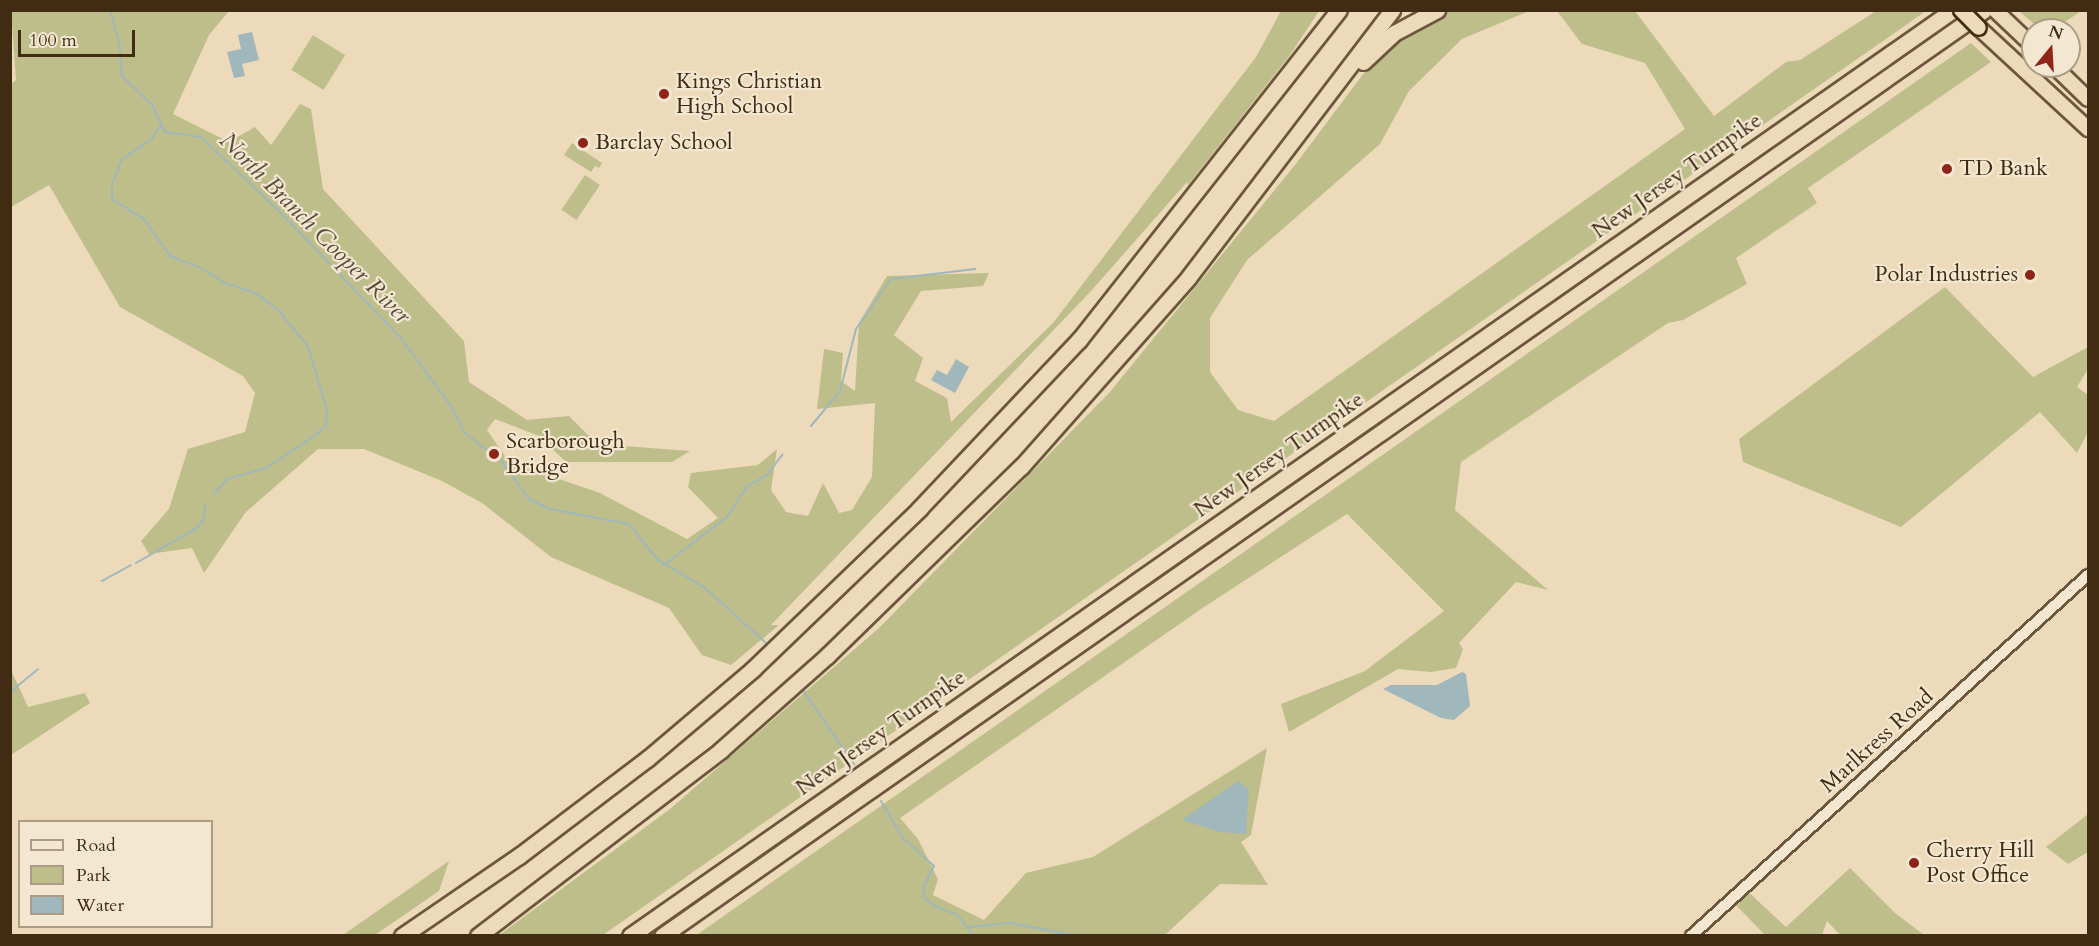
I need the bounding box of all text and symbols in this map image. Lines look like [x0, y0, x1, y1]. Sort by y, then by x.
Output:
scale bar [21, 18, 138, 56]
north arrow [2021, 18, 2081, 78]
text: N [2046, 20, 2066, 45]
text: 100 m [29, 28, 77, 53]
place label: Kings Christian High School [676, 68, 822, 119]
marker: Kings Christian High School [657, 87, 671, 101]
street label: New Jersey Turnpike [1587, 108, 1767, 244]
water label: North Branch Cooper River [213, 126, 417, 330]
place label: Barclay School [595, 130, 733, 156]
marker: Barclay School [576, 136, 590, 150]
place label: TD Bank [1959, 156, 2048, 182]
marker: TD Bank [1940, 162, 1954, 176]
place label: Polar Industries [1874, 262, 2018, 288]
marker: Polar Industries [2023, 268, 2037, 282]
street label: New Jersey Turnpike [1189, 387, 1369, 523]
place label: Scarborough Bridge [506, 428, 625, 480]
marker: Scarborough Bridge [487, 447, 501, 461]
street label: New Jersey Turnpike [791, 665, 971, 801]
street label: Marlkress Road [1815, 683, 1939, 799]
legend [18, 820, 213, 928]
text: Road [76, 833, 116, 858]
place label: Cherry Hill Post Office [1926, 837, 2034, 888]
marker: Cherry Hill Post Office [1907, 856, 1921, 870]
text: Park [76, 863, 111, 888]
text: Water [76, 893, 124, 918]

